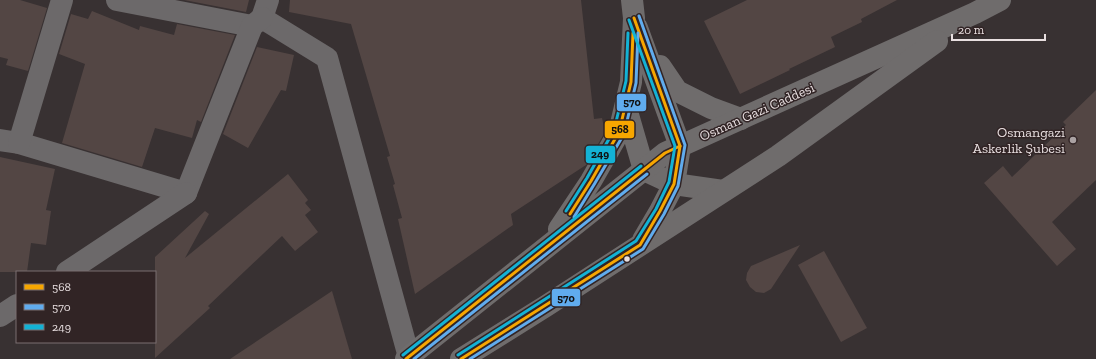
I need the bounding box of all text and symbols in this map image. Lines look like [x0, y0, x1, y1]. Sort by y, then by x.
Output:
scale bar [952, 16, 1045, 42]
text: 20 m [958, 23, 985, 37]
street label: Osman Gazi Caddesi [697, 79, 817, 145]
line badge: 570 [616, 93, 647, 112]
text: 570 [623, 96, 641, 109]
line badge: 568 [604, 120, 635, 139]
text: 568 [611, 123, 629, 136]
place label: Osmangazi Askerlik Şubesi [973, 124, 1065, 157]
marker: Osmangazi Askerlik Şubesi [1068, 135, 1078, 145]
line badge: 249 [585, 145, 616, 164]
text: 249 [591, 148, 609, 161]
unlabelled marker [622, 254, 632, 264]
legend [16, 271, 156, 343]
text: 568 [52, 280, 71, 294]
line badge: 570 [551, 288, 581, 307]
text: 570 [557, 292, 575, 305]
text: 570 [52, 300, 71, 314]
text: 249 [52, 320, 71, 334]

